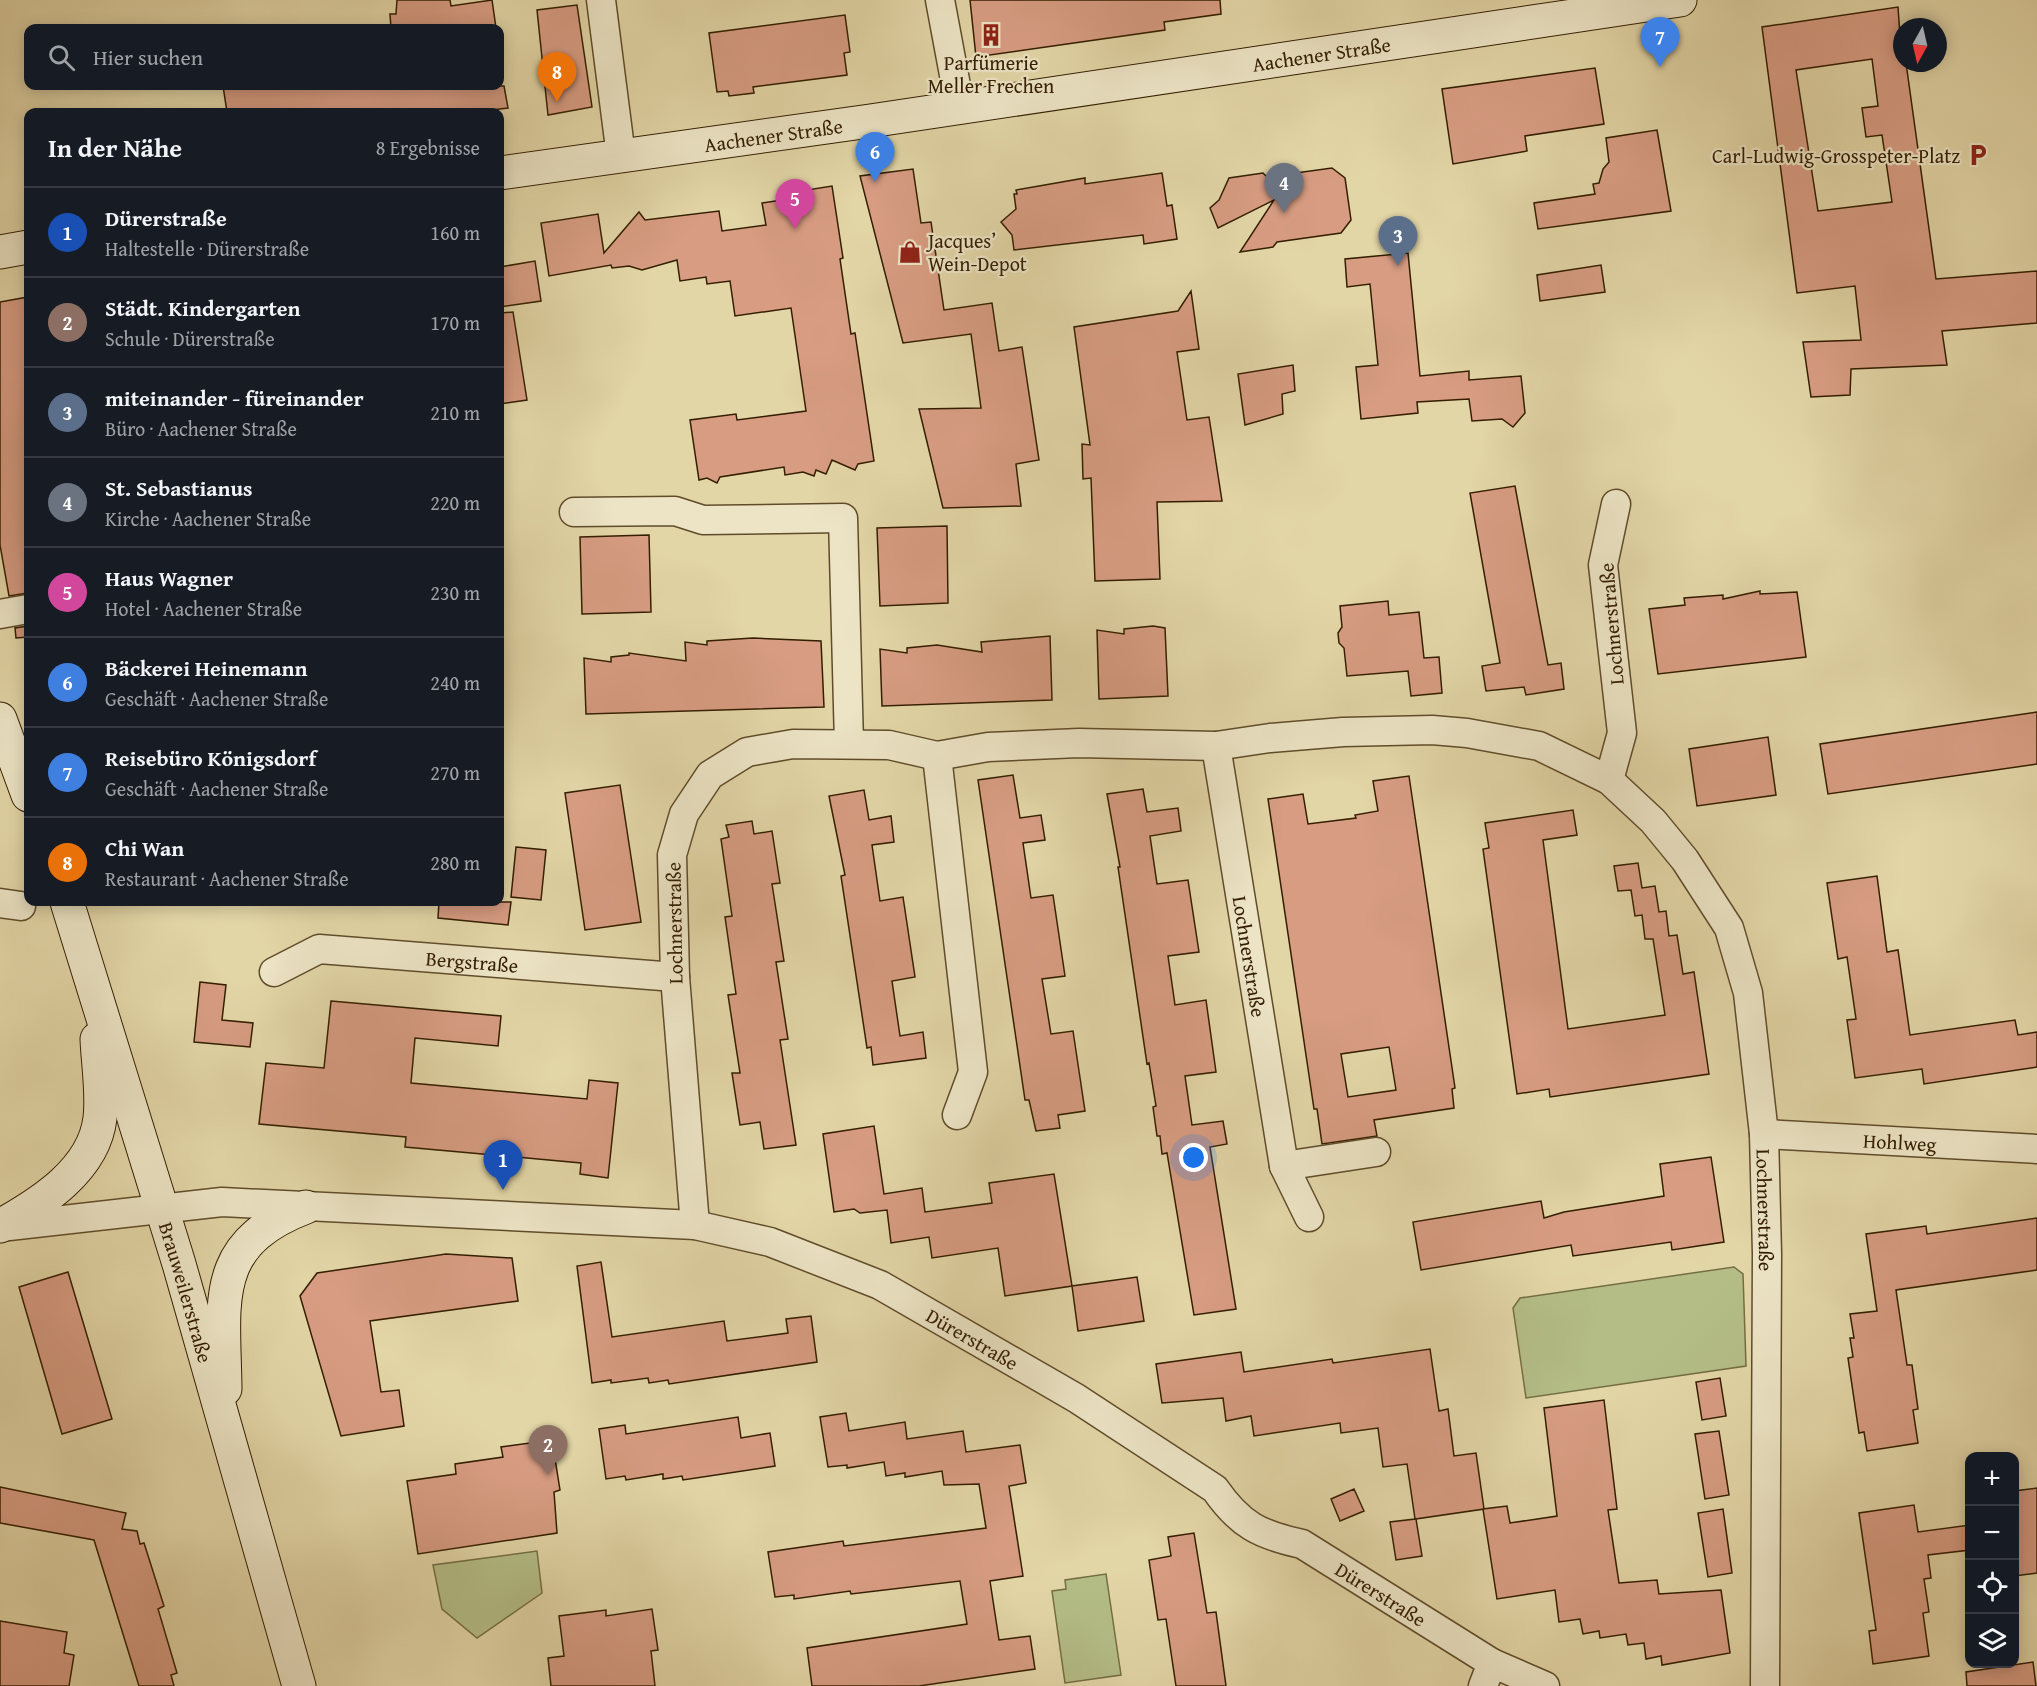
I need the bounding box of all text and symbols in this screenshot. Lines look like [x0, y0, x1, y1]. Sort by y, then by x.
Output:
pin: 7 [1640, 17, 1680, 67]
north arrow [1893, 18, 1947, 72]
building icon: Parfümerie Meller Frechen [978, 22, 1004, 48]
search box [24, 24, 504, 90]
street label: Aachener Straße [1250, 29, 1392, 78]
icon: search [45, 41, 78, 74]
text: Hier suchen [93, 41, 203, 73]
place label: Parfümerie Meller Frechen [928, 48, 1054, 100]
pin: 8 [538, 52, 576, 102]
street label: Aachener Straße [702, 111, 844, 159]
text: In der Nähe [48, 128, 182, 167]
pin: 6 [856, 132, 894, 182]
text: 8 Ergebnisse [376, 133, 480, 162]
place label: Carl-Ludwig-Grosspeter-Platz [1712, 141, 1960, 170]
parking icon: Carl-Ludwig-Grosspeter-Platz [1965, 142, 1991, 168]
pin: 4 [1264, 164, 1304, 213]
pin: 5 [776, 180, 814, 229]
text: Dürerstraße [105, 202, 227, 234]
pin: 3 [1378, 216, 1418, 266]
text: 1 [62, 218, 73, 247]
text: 160 m [430, 218, 480, 247]
place label: Jacques’ Wein-Depot [925, 226, 1027, 278]
text: Haltestelle · Dürerstraße [105, 234, 309, 263]
shop icon: Jacques’ Wein-Depot [897, 239, 923, 265]
text: Städt. Kindergarten [105, 292, 301, 324]
text: 2 [62, 308, 73, 337]
text: 170 m [430, 308, 480, 337]
text: Schule · Dürerstraße [105, 324, 275, 353]
text: miteinander - füreinander [105, 382, 364, 414]
text: 3 [62, 398, 73, 427]
text: 210 m [430, 398, 480, 427]
text: Büro · Aachener Straße [105, 414, 297, 443]
text: St. Sebastianus [105, 472, 253, 504]
text: 4 [62, 488, 73, 517]
text: 220 m [430, 488, 480, 517]
text: Kirche · Aachener Straße [105, 504, 311, 533]
text: Haus Wagner [105, 562, 233, 594]
street label: Lochnerstraße [1591, 562, 1631, 686]
text: 5 [62, 578, 73, 607]
text: 230 m [430, 578, 480, 607]
text: Hotel · Aachener Straße [105, 594, 302, 623]
text: Bäckerei Heinemann [105, 652, 308, 684]
text: 6 [62, 668, 73, 697]
text: 240 m [430, 668, 480, 697]
text: Geschäft · Aachener Straße [105, 684, 328, 713]
text: Reisebüro Königsdorf [105, 742, 316, 774]
text: 7 [62, 758, 73, 787]
text: 270 m [430, 758, 480, 787]
text: Geschäft · Aachener Straße [105, 774, 328, 803]
text: Chi Wan [105, 832, 184, 864]
text: 8 [62, 848, 73, 877]
text: 280 m [430, 848, 480, 877]
street label: Lochnerstraße [658, 862, 690, 984]
text: Restaurant · Aachener Straße [105, 864, 349, 893]
street label: Lochnerstraße [1226, 894, 1274, 1019]
street label: Bergstraße [425, 943, 519, 979]
street label: Hohlweg [1862, 1125, 1937, 1158]
pin: 1 [484, 1140, 522, 1190]
your location [1179, 1143, 1208, 1172]
street label: Lochnerstraße [1750, 1148, 1782, 1271]
street label: Brauweilerstraße [152, 1218, 221, 1366]
street label: Dürerstraße [921, 1300, 1024, 1377]
pin: 2 [528, 1426, 568, 1475]
map controls [1965, 1452, 2019, 1668]
button: + [1965, 1452, 2019, 1506]
button: − [1965, 1506, 2019, 1560]
street label: Dürerstraße [1330, 1554, 1432, 1633]
button: locate [1965, 1560, 2019, 1614]
button: layers [1965, 1614, 2019, 1668]

